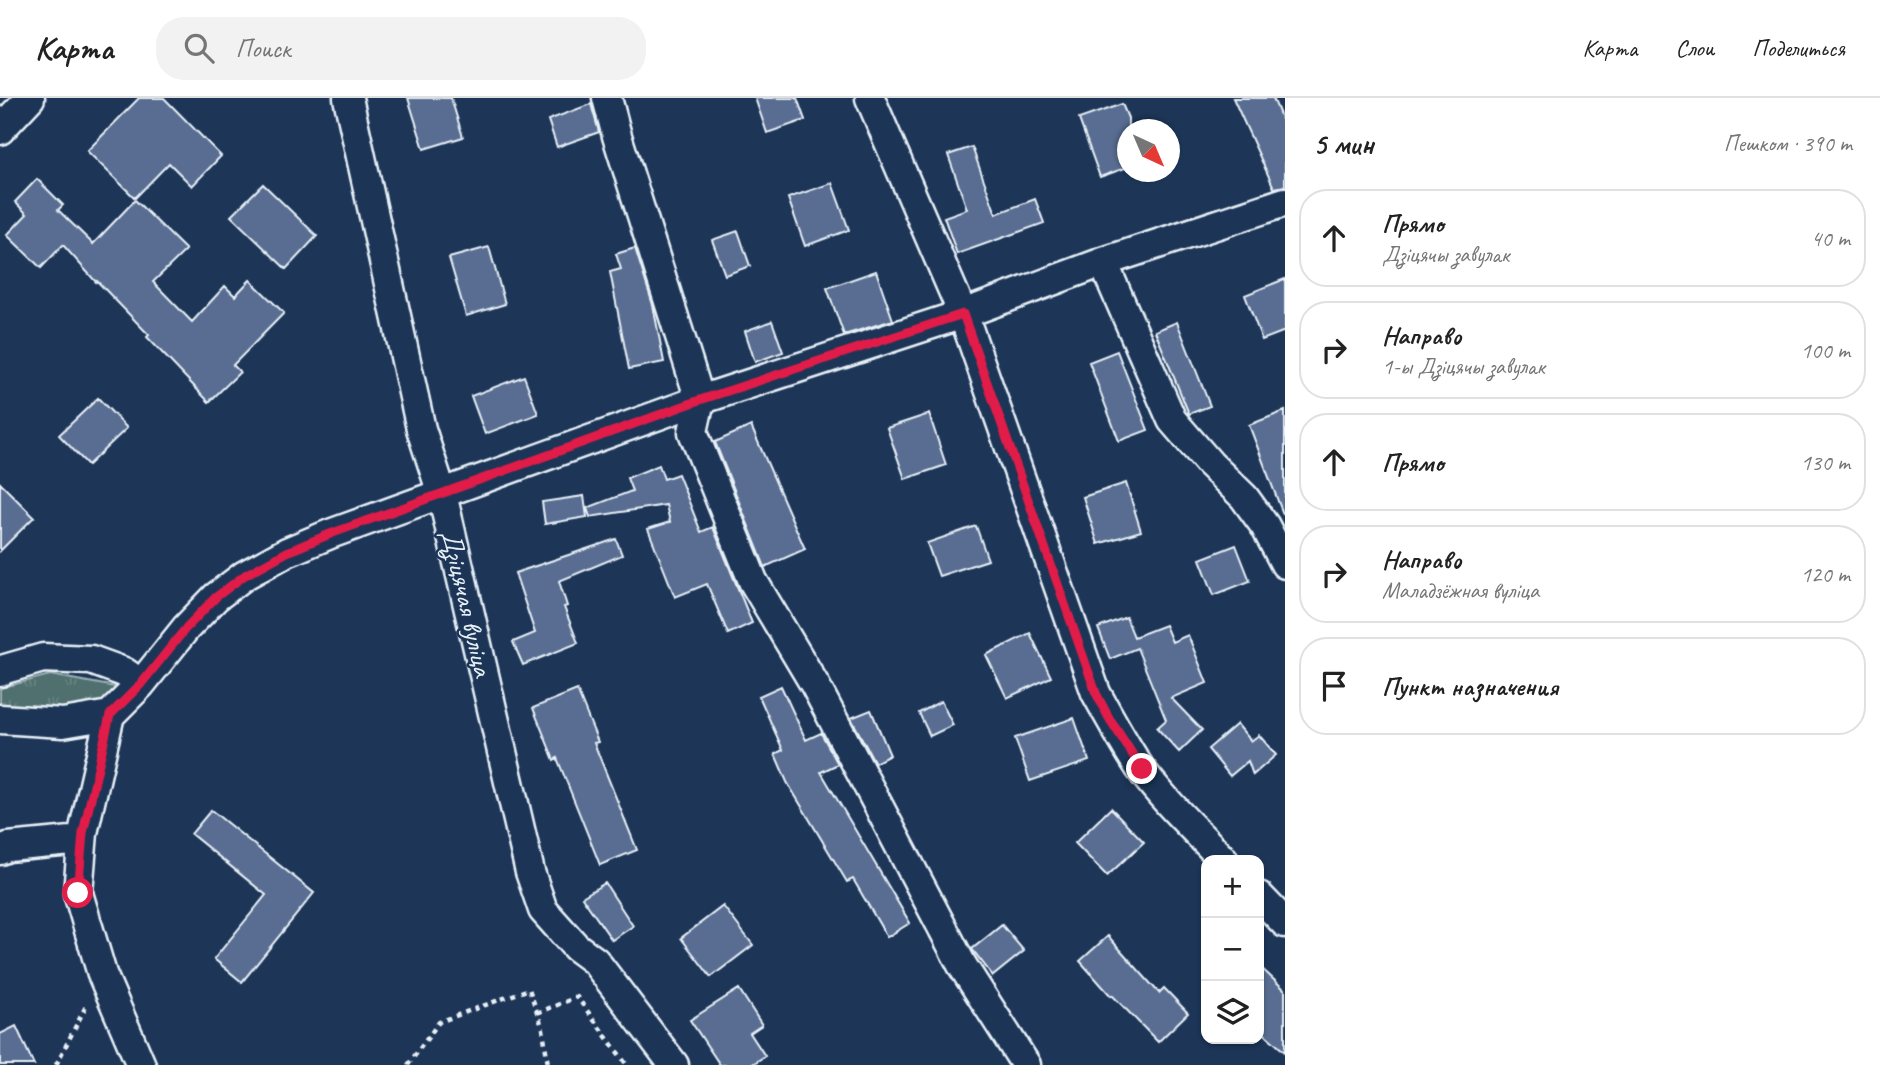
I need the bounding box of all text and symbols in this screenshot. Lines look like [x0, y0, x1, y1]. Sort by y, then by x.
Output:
search box [156, 17, 646, 80]
text: Карта [35, 27, 114, 69]
icon: search [180, 29, 218, 67]
text: Поиск [236, 32, 290, 65]
text: Карта [1583, 33, 1637, 63]
text: Слои [1675, 33, 1714, 63]
text: Поделиться [1752, 33, 1845, 63]
north arrow [1117, 119, 1180, 182]
text: 5 мин [1313, 125, 1374, 163]
text: Пешком · 390 m [1724, 129, 1852, 158]
text: Прямо [1382, 207, 1444, 240]
icon: ahead [1315, 219, 1353, 257]
text: 40 m [1811, 224, 1850, 253]
text: Дзіцячы завулак [1382, 240, 1509, 269]
text: Направо [1382, 319, 1461, 352]
icon: right [1315, 331, 1353, 369]
text: 100 m [1801, 336, 1850, 365]
text: 1-ы Дзіцячы завулак [1382, 352, 1545, 381]
icon: ahead [1315, 443, 1353, 481]
text: Прямо [1382, 446, 1444, 479]
text: 130 m [1801, 448, 1850, 477]
street label: Дзіцячая вуліца [433, 526, 502, 682]
text: Направо [1382, 543, 1461, 576]
icon: right [1315, 555, 1353, 593]
text: 120 m [1801, 560, 1850, 589]
text: Маладзёжная вуліца [1382, 576, 1539, 605]
icon: arrive [1315, 667, 1353, 705]
text: Пункт назначения [1382, 670, 1558, 703]
route end [1126, 753, 1157, 784]
map controls [1201, 855, 1264, 1044]
button: + [1201, 855, 1264, 918]
route start [62, 877, 93, 908]
button: − [1201, 918, 1264, 981]
button: layers [1201, 981, 1264, 1044]

